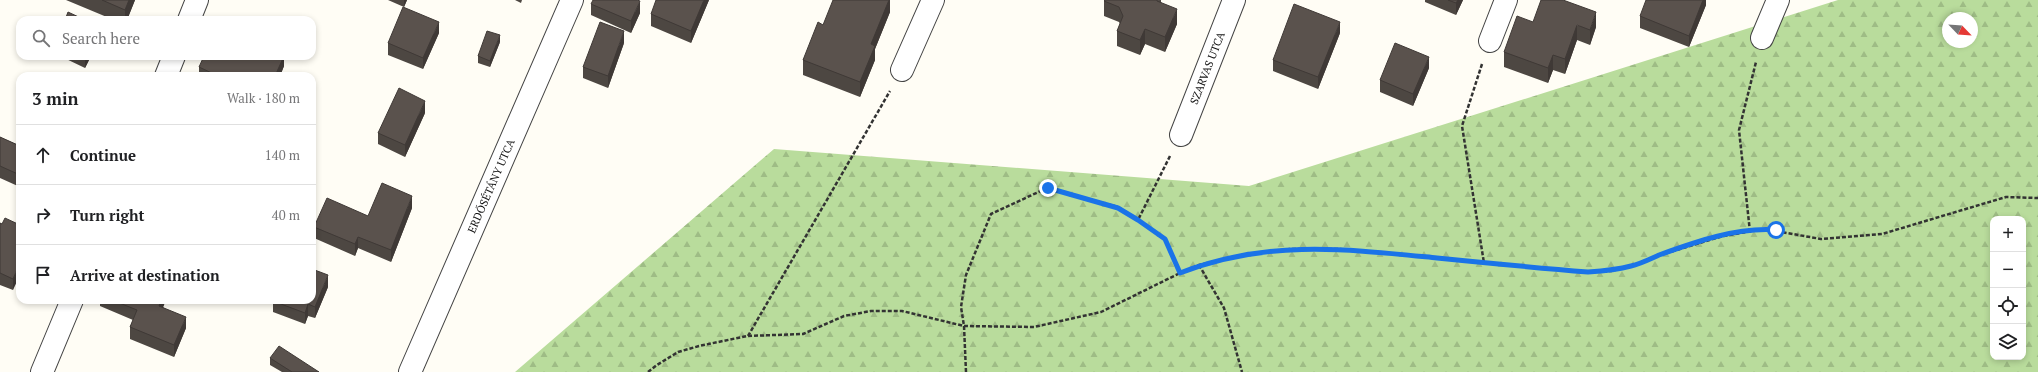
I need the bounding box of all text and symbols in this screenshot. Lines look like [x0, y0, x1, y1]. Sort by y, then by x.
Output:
north arrow [1942, 12, 1978, 48]
search box [16, 16, 316, 60]
icon: search [30, 27, 52, 49]
text: Search here [62, 28, 140, 48]
street label: SZARVAS UTCA [1187, 29, 1228, 106]
text: 3 min [32, 87, 79, 110]
text: Walk · 180 m [227, 89, 300, 107]
street label: ERDŐSÉTÁNY UTCA [464, 136, 518, 235]
icon: ahead [32, 144, 54, 166]
text: Continue [70, 145, 136, 165]
text: 140 m [265, 146, 300, 164]
route end [1039, 179, 1057, 197]
icon: right [32, 204, 54, 226]
text: Turn right [70, 205, 145, 225]
text: 40 m [272, 206, 300, 224]
map controls [1990, 216, 2026, 360]
button: + [1990, 216, 2026, 252]
route start [1767, 221, 1785, 239]
button: − [1990, 252, 2026, 288]
icon: arrive [32, 264, 54, 286]
text: Arrive at destination [70, 265, 220, 285]
button: locate [1990, 288, 2026, 324]
button: layers [1990, 324, 2026, 360]

